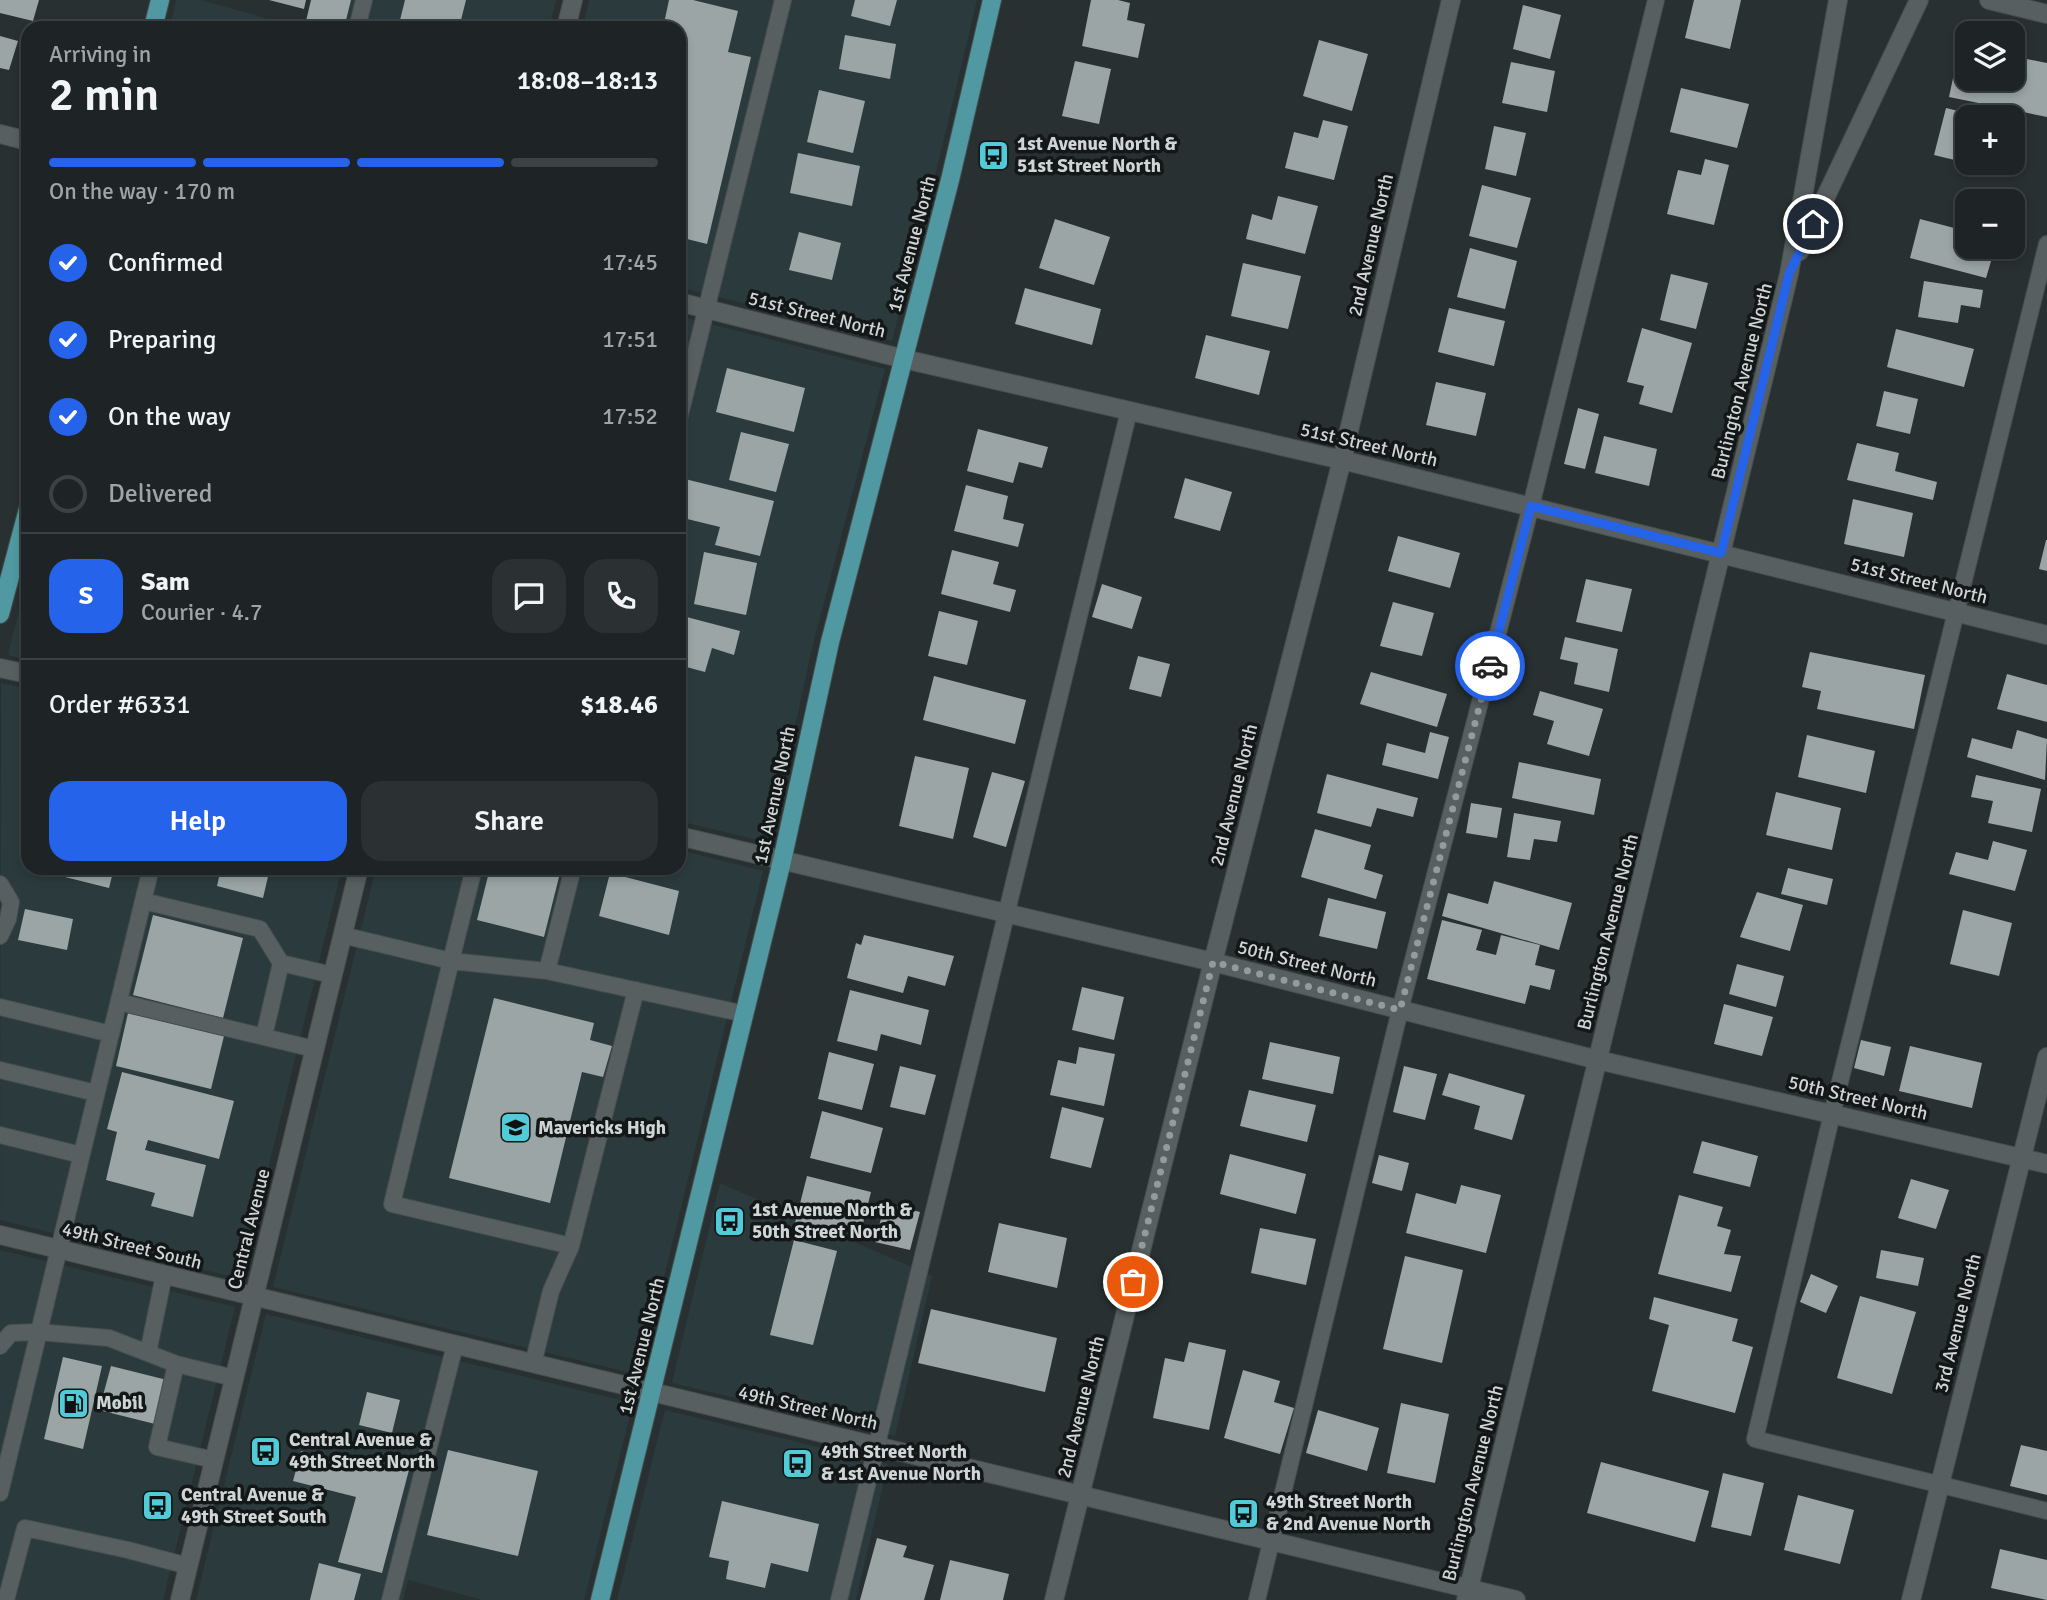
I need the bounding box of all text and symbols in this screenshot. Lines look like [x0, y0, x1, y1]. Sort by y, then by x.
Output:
map controls [1955, 21, 2025, 259]
button: layers [1955, 21, 2025, 91]
text: Arriving in [49, 40, 151, 69]
text: 18:08–18:13 [517, 65, 658, 97]
text: 2 min [49, 67, 159, 123]
button: + [1955, 105, 2025, 175]
place label: 1st Avenue North & 51st Street North [1017, 132, 1178, 178]
bus stop icon: 1st Avenue North & 51st Street North [977, 138, 1011, 172]
street label: 2nd Avenue North [1343, 171, 1399, 319]
street label: 1st Avenue North [882, 173, 942, 315]
text: On the way · 170 m [49, 177, 235, 206]
button: − [1955, 189, 2025, 259]
pin [1783, 194, 1843, 254]
icon: home [1794, 205, 1832, 243]
icon: check [49, 244, 87, 282]
text: Confirmed [108, 247, 223, 279]
text: 17:45 [602, 248, 658, 277]
street label: Burlington Avenue North [1706, 280, 1778, 482]
street label: 51st Street North [746, 286, 888, 344]
icon: check [49, 321, 87, 359]
text: Preparing [108, 324, 216, 356]
text: 17:51 [602, 325, 658, 354]
icon: check [49, 398, 87, 436]
text: On the way [108, 401, 231, 433]
text: 17:52 [602, 402, 658, 431]
street label: 51st Street North [1298, 418, 1440, 472]
text: Delivered [108, 478, 213, 510]
street label: 51st Street North [1848, 552, 1990, 610]
button: chat [492, 559, 566, 633]
button: phone [584, 559, 658, 633]
text: Sam [141, 566, 190, 598]
text: S [79, 580, 93, 612]
text: Courier · 4.7 [141, 598, 262, 627]
courier [1455, 631, 1525, 701]
icon: car [1471, 647, 1509, 685]
text: Order #6331 [49, 689, 190, 721]
text: $18.46 [580, 689, 658, 721]
street label: 2nd Avenue North [1205, 721, 1263, 869]
street label: 1st Avenue North [749, 724, 801, 866]
button: Help [49, 781, 347, 861]
button: Share [361, 781, 658, 861]
street label: Burlington Avenue North [1572, 831, 1644, 1033]
street label: 50th Street North [1235, 935, 1379, 993]
street label: 50th Street North [1786, 1070, 1930, 1126]
school or university icon: Mavericks High [498, 1111, 532, 1145]
place label: Mavericks High [538, 1116, 666, 1140]
street label: Central Avenue [222, 1166, 276, 1292]
place label: 1st Avenue North & 50th Street North [752, 1198, 913, 1244]
bus stop icon: 1st Avenue North & 50th Street North [712, 1204, 746, 1238]
street label: 49th Street South [60, 1217, 204, 1275]
street label: 3rd Avenue North [1929, 1251, 1987, 1395]
pin [1103, 1252, 1163, 1312]
icon: bag [1114, 1263, 1152, 1301]
street label: 1st Avenue North [613, 1275, 671, 1417]
street label: 2nd Avenue North [1052, 1333, 1110, 1481]
street label: 49th Street North [736, 1380, 880, 1436]
street label: Burlington Avenue North [1437, 1382, 1509, 1584]
fuel station icon: Mobil [56, 1386, 90, 1420]
place label: Mobil [96, 1391, 144, 1415]
place label: Central Avenue & 49th Street North [289, 1428, 435, 1474]
bus stop icon: Central Avenue & 49th Street North [249, 1434, 283, 1468]
place label: 49th Street North & 1st Avenue North [821, 1440, 981, 1486]
bus stop icon: 49th Street North & 1st Avenue North [781, 1446, 815, 1480]
place label: Central Avenue & 49th Street South [181, 1483, 327, 1529]
bus stop icon: Central Avenue & 49th Street South [141, 1489, 175, 1523]
place label: 49th Street North & 2nd Avenue North [1266, 1490, 1431, 1536]
bus stop icon: 49th Street North & 2nd Avenue North [1226, 1496, 1260, 1530]

